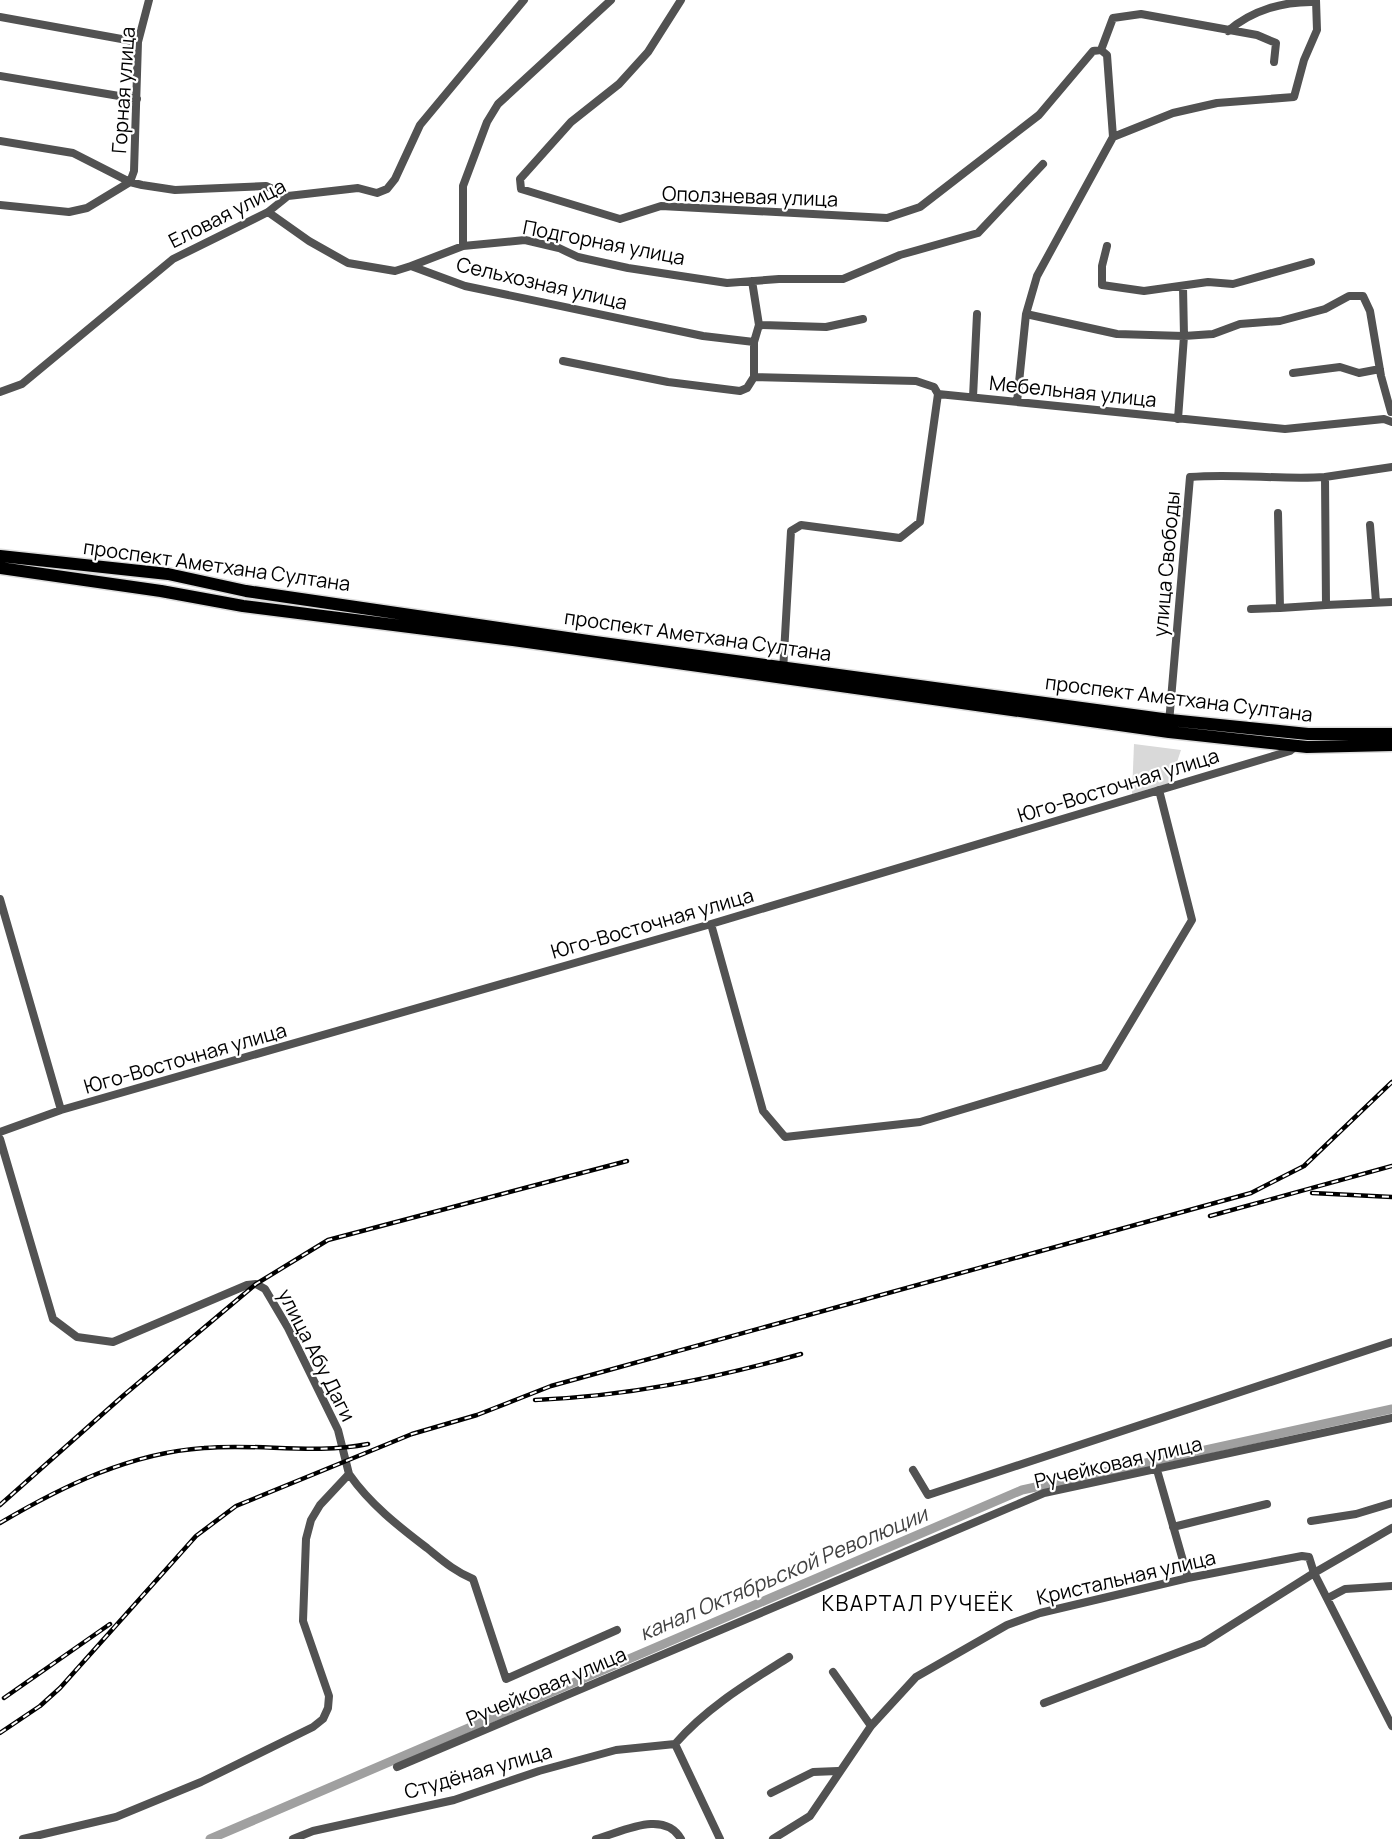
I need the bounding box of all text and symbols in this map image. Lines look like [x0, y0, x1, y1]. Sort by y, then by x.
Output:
street label: Горная улица [105, 26, 141, 154]
street label: Еловая улица [164, 172, 290, 254]
street label: Оползневая улица [661, 179, 839, 213]
street label: Подгорная улица [520, 213, 688, 271]
street label: Сельхозная улица [454, 250, 630, 316]
street label: Мебельная улица [988, 369, 1158, 413]
street label: улица Свободы [1146, 490, 1186, 638]
street label: проспект Аметхана Султана [82, 533, 352, 597]
street label: проспект Аметхана Султана [563, 603, 833, 667]
street label: проспект Аметхана Султана [1044, 668, 1314, 728]
street label: Юго-Восточная улица [1014, 741, 1222, 829]
street label: Юго-Восточная улица [547, 881, 757, 965]
street label: Юго-Восточная улица [80, 1016, 290, 1100]
street label: улица Абу Даги [272, 1284, 362, 1426]
street label: Ручейковая улица [1031, 1430, 1205, 1494]
water label: канал Октябрьской Революции [635, 1499, 933, 1647]
street label: Кристальная улица [1034, 1543, 1218, 1611]
district label: КВАРТАЛ РУЧЕЁК [821, 1589, 1015, 1617]
street label: Ручейковая улица [462, 1640, 630, 1732]
street label: Студёная улица [401, 1737, 555, 1805]

